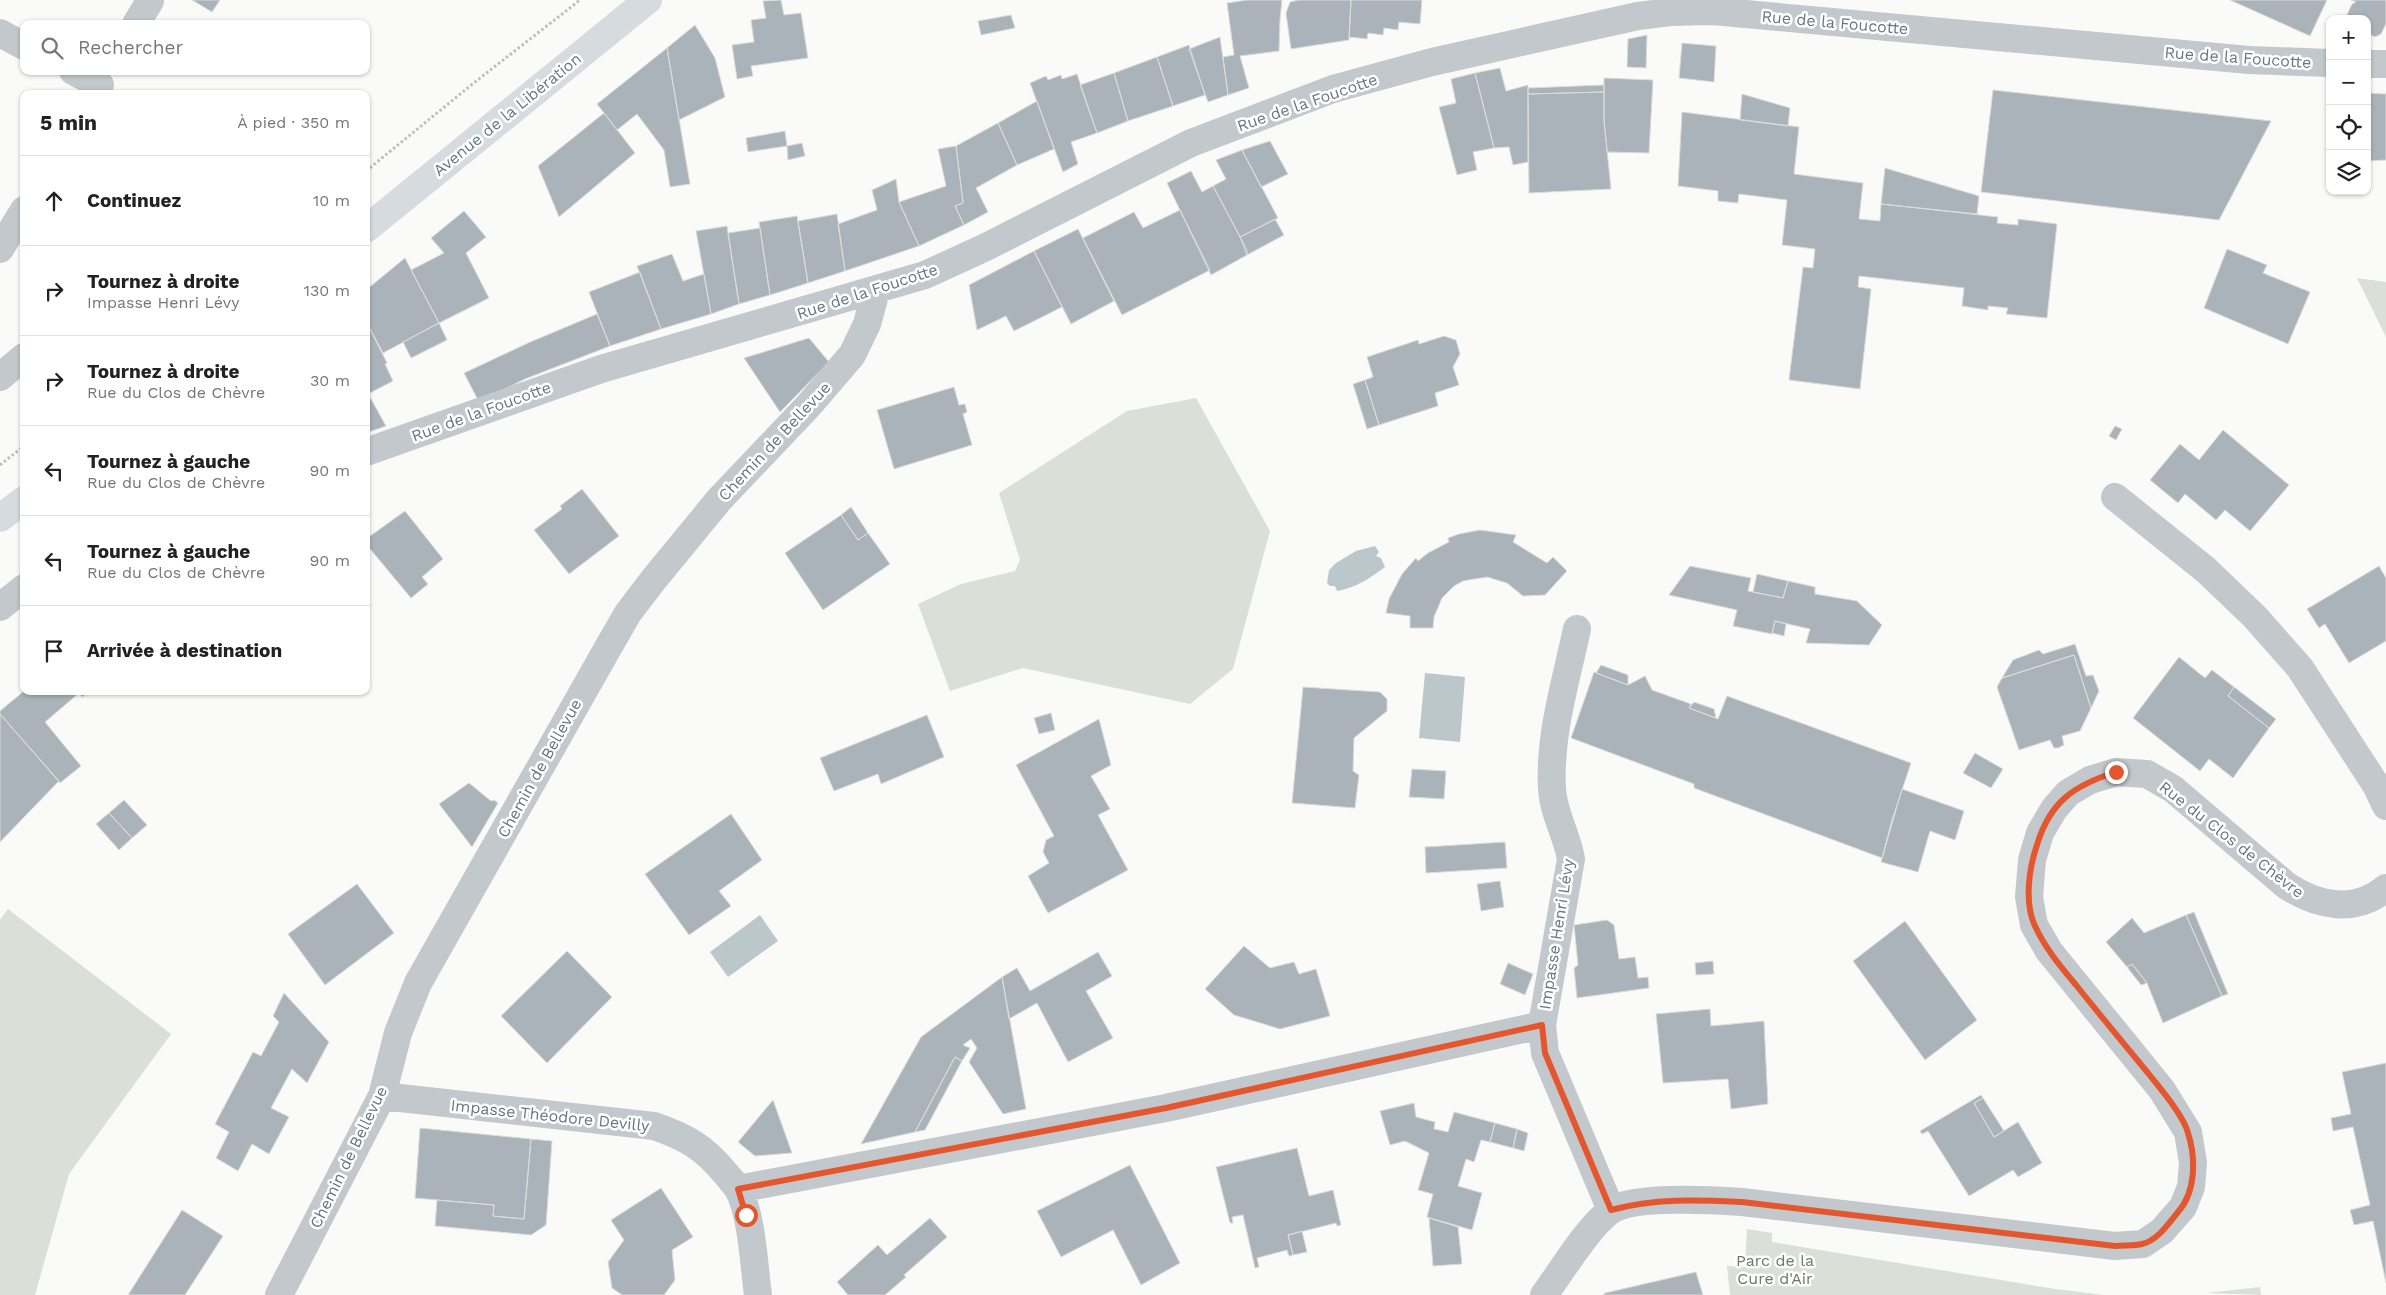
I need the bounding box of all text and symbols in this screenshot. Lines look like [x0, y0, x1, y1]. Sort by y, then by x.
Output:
street label: Rue de la Foucotte [1761, 7, 1909, 38]
map controls [2326, 15, 2371, 195]
button: + [2326, 15, 2371, 60]
search box [20, 20, 370, 75]
icon: search [38, 34, 66, 62]
text: Rechercher [78, 36, 183, 59]
street label: Rue de la Foucotte [2164, 43, 2312, 72]
street label: Avenue de la Libération [430, 49, 585, 180]
button: − [2326, 60, 2371, 105]
street label: Rue de la Foucotte [1234, 70, 1380, 135]
button: locate [2326, 105, 2371, 150]
text: 5 min [40, 110, 97, 135]
text: À pied · 350 m [237, 113, 350, 132]
button: layers [2326, 150, 2371, 195]
icon: ahead [40, 187, 68, 215]
text: Continuez [87, 189, 181, 212]
text: 10 m [313, 191, 350, 210]
street label: Rue de la Foucotte [794, 260, 940, 323]
text: Tournez à droite [87, 270, 239, 293]
icon: right [40, 277, 68, 305]
text: 130 m [304, 281, 350, 300]
text: Impasse Henri Lévy [87, 293, 239, 312]
text: Tournez à droite [87, 360, 239, 383]
icon: right [40, 367, 68, 395]
text: 30 m [310, 371, 350, 390]
street label: Rue de la Foucotte [409, 377, 554, 446]
street label: Chemin de Bellevue [714, 378, 834, 505]
text: Rue du Clos de Chèvre [87, 383, 265, 402]
text: Tournez à gauche [87, 450, 250, 473]
icon: left [40, 457, 68, 485]
text: 90 m [309, 461, 350, 480]
text: Rue du Clos de Chèvre [87, 473, 265, 492]
text: Tournez à gauche [87, 540, 250, 563]
icon: left [40, 547, 68, 575]
text: 90 m [309, 551, 350, 570]
text: Rue du Clos de Chèvre [87, 563, 265, 582]
icon: arrive [40, 637, 68, 665]
text: Arrivée à destination [87, 639, 282, 662]
street label: Chemin de Bellevue [493, 696, 585, 841]
route end [2105, 761, 2128, 784]
street label: Rue du Clos de Chèvre [2156, 777, 2308, 902]
street label: Impasse Henri Lévy [1535, 857, 1578, 1011]
street label: Chemin de Bellevue [306, 1083, 391, 1231]
street label: Impasse Théodore Devilly [450, 1096, 651, 1135]
route start [735, 1204, 758, 1227]
park label: Parc de la Cure d'Air [1736, 1251, 1814, 1288]

